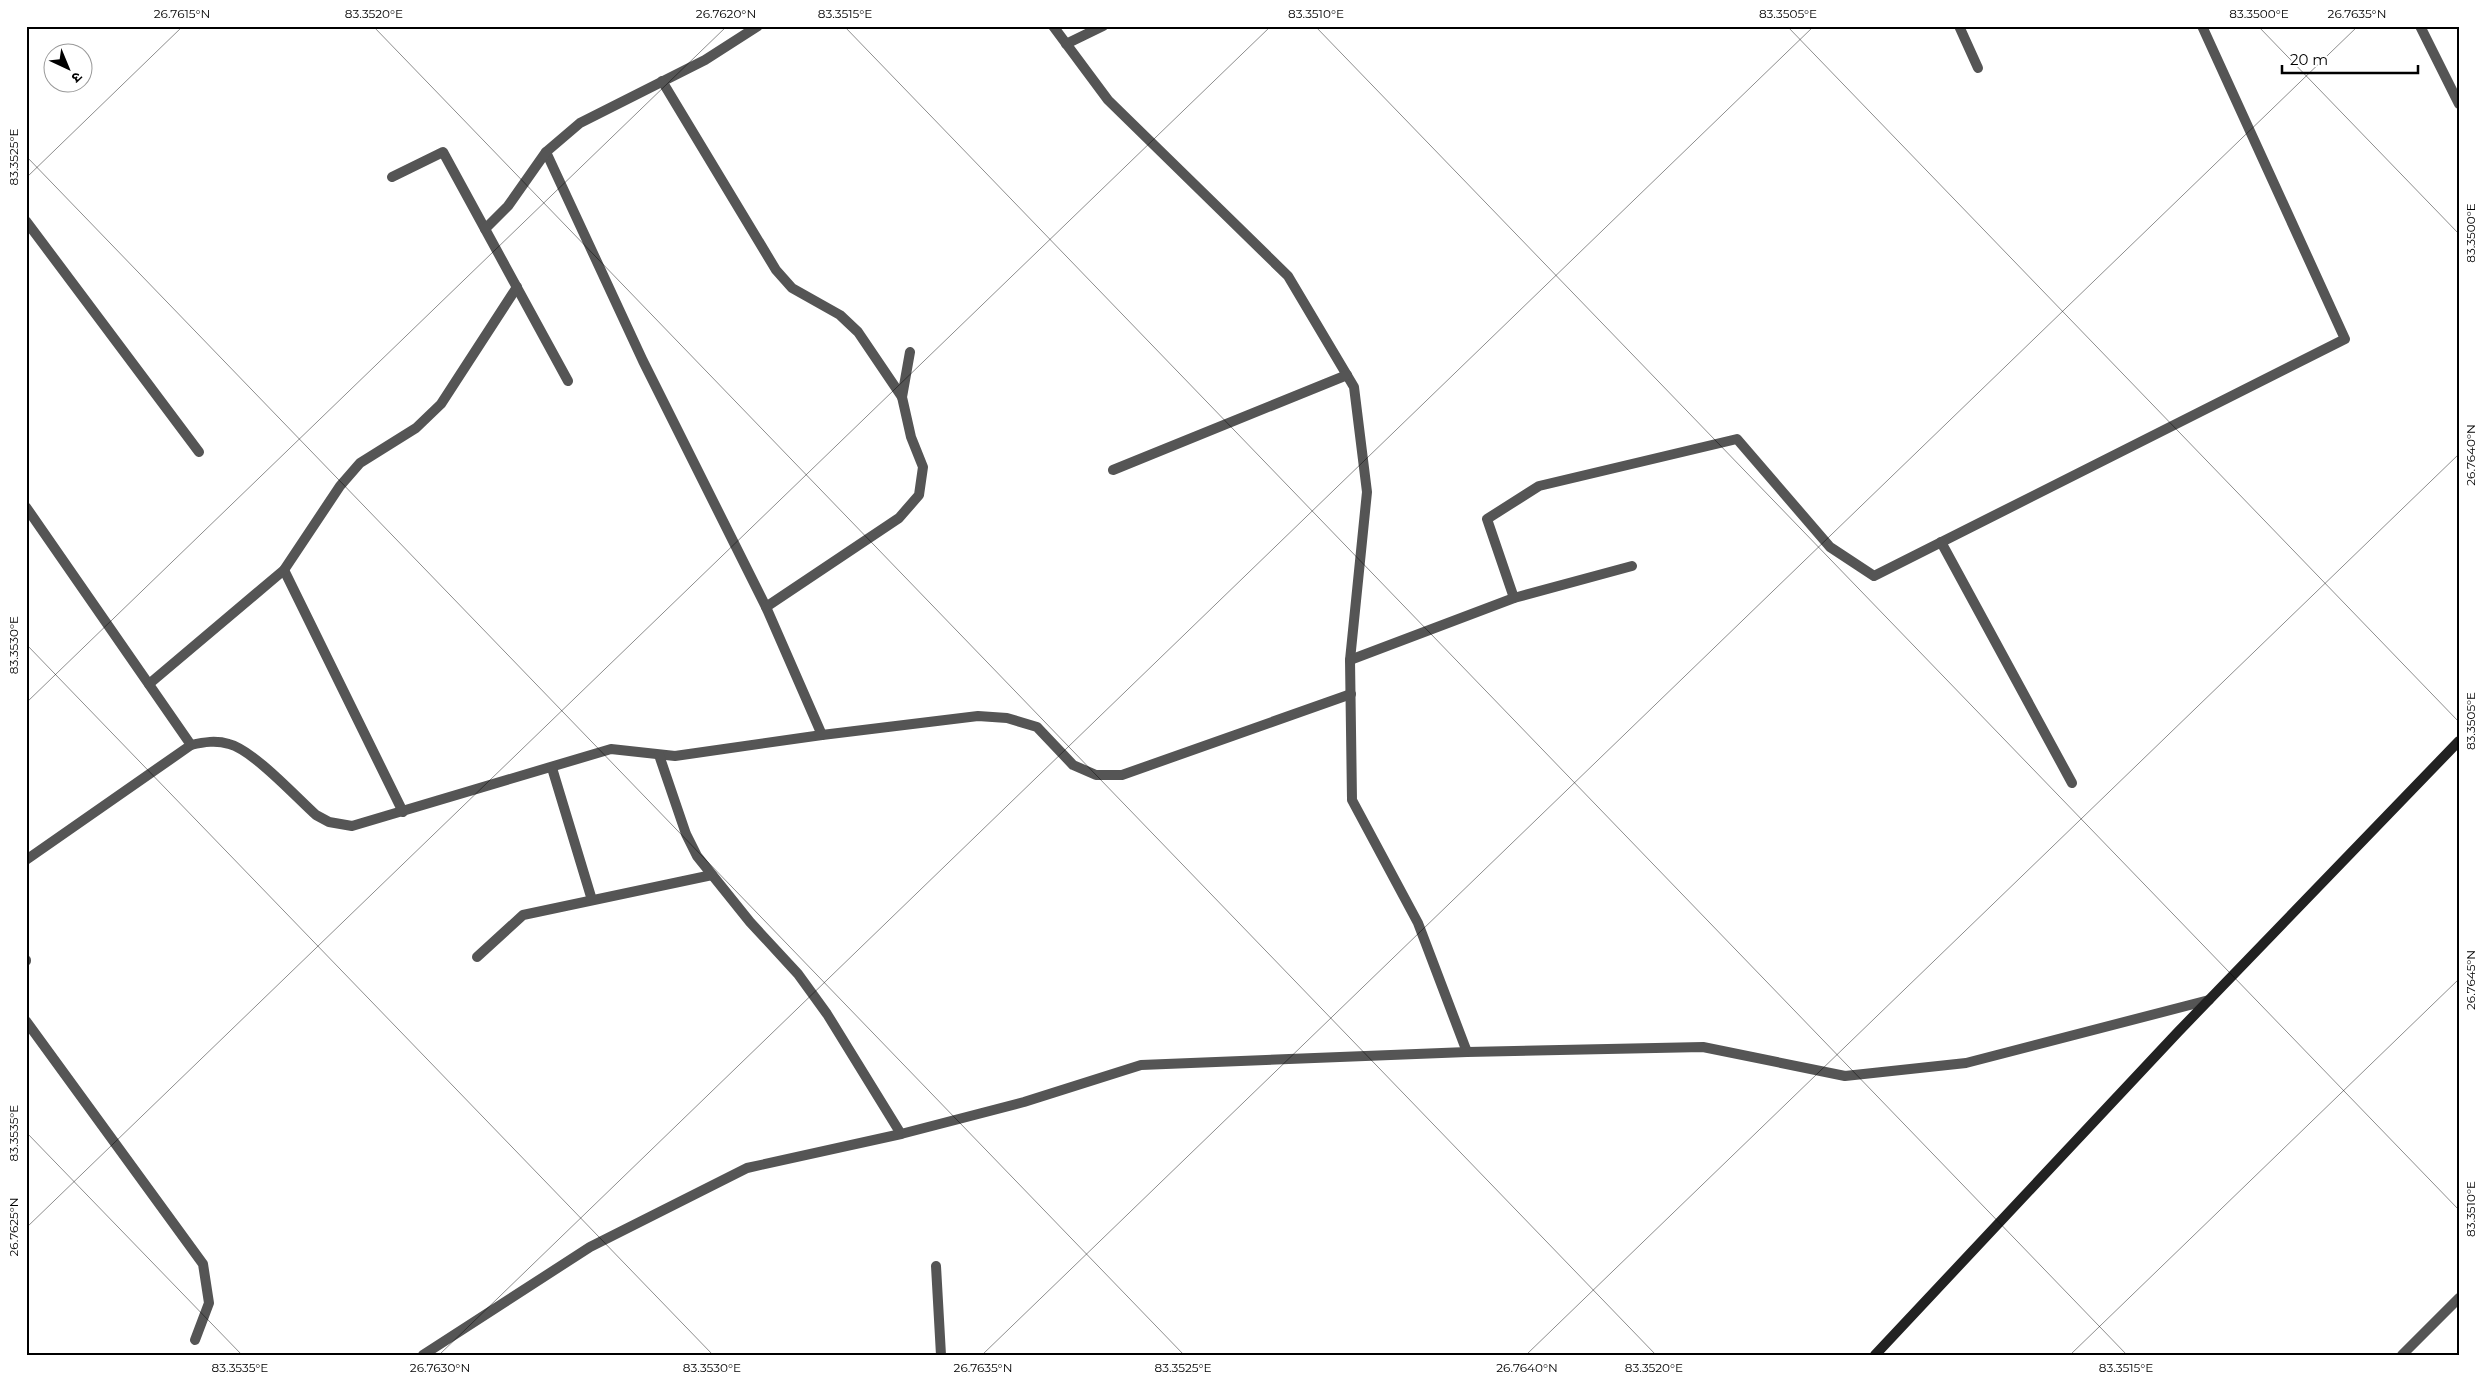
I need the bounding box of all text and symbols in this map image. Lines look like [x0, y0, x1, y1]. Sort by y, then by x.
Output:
text: 26.7615°N [154, 6, 210, 21]
text: 83.3520°E [345, 6, 403, 21]
text: 26.7620°N [696, 6, 756, 21]
text: 83.3515°E [818, 6, 872, 21]
text: 83.3510°E [1288, 6, 1344, 21]
text: 83.3505°E [1759, 6, 1817, 21]
text: 83.3500°E [2229, 6, 2289, 21]
text: 26.7635°N [2328, 6, 2386, 21]
north arrow [42, 42, 92, 92]
scale bar [2282, 42, 2419, 74]
text: 20 m [2290, 50, 2328, 69]
text: उ [67, 68, 86, 87]
text: 83.3525°E [6, 129, 21, 185]
text: 83.3500°E [2463, 203, 2478, 263]
text: 26.7640°N [2463, 424, 2478, 486]
text: 83.3530°E [6, 616, 21, 674]
text: 83.3505°E [2463, 692, 2478, 750]
text: 26.7645°N [2463, 950, 2478, 1010]
text: 83.3535°E [6, 1105, 21, 1161]
text: 83.3510°E [2463, 1181, 2478, 1237]
text: 26.7625°N [6, 1198, 21, 1256]
text: 83.3535°E [212, 1360, 268, 1375]
text: 26.7630°N [410, 1360, 470, 1375]
text: 83.3530°E [683, 1360, 741, 1375]
text: 26.7635°N [954, 1360, 1012, 1375]
text: 83.3525°E [1155, 1360, 1211, 1375]
text: 26.7640°N [1496, 1360, 1558, 1375]
text: 83.3520°E [1625, 1360, 1683, 1375]
text: 83.3515°E [2099, 1360, 2153, 1375]

